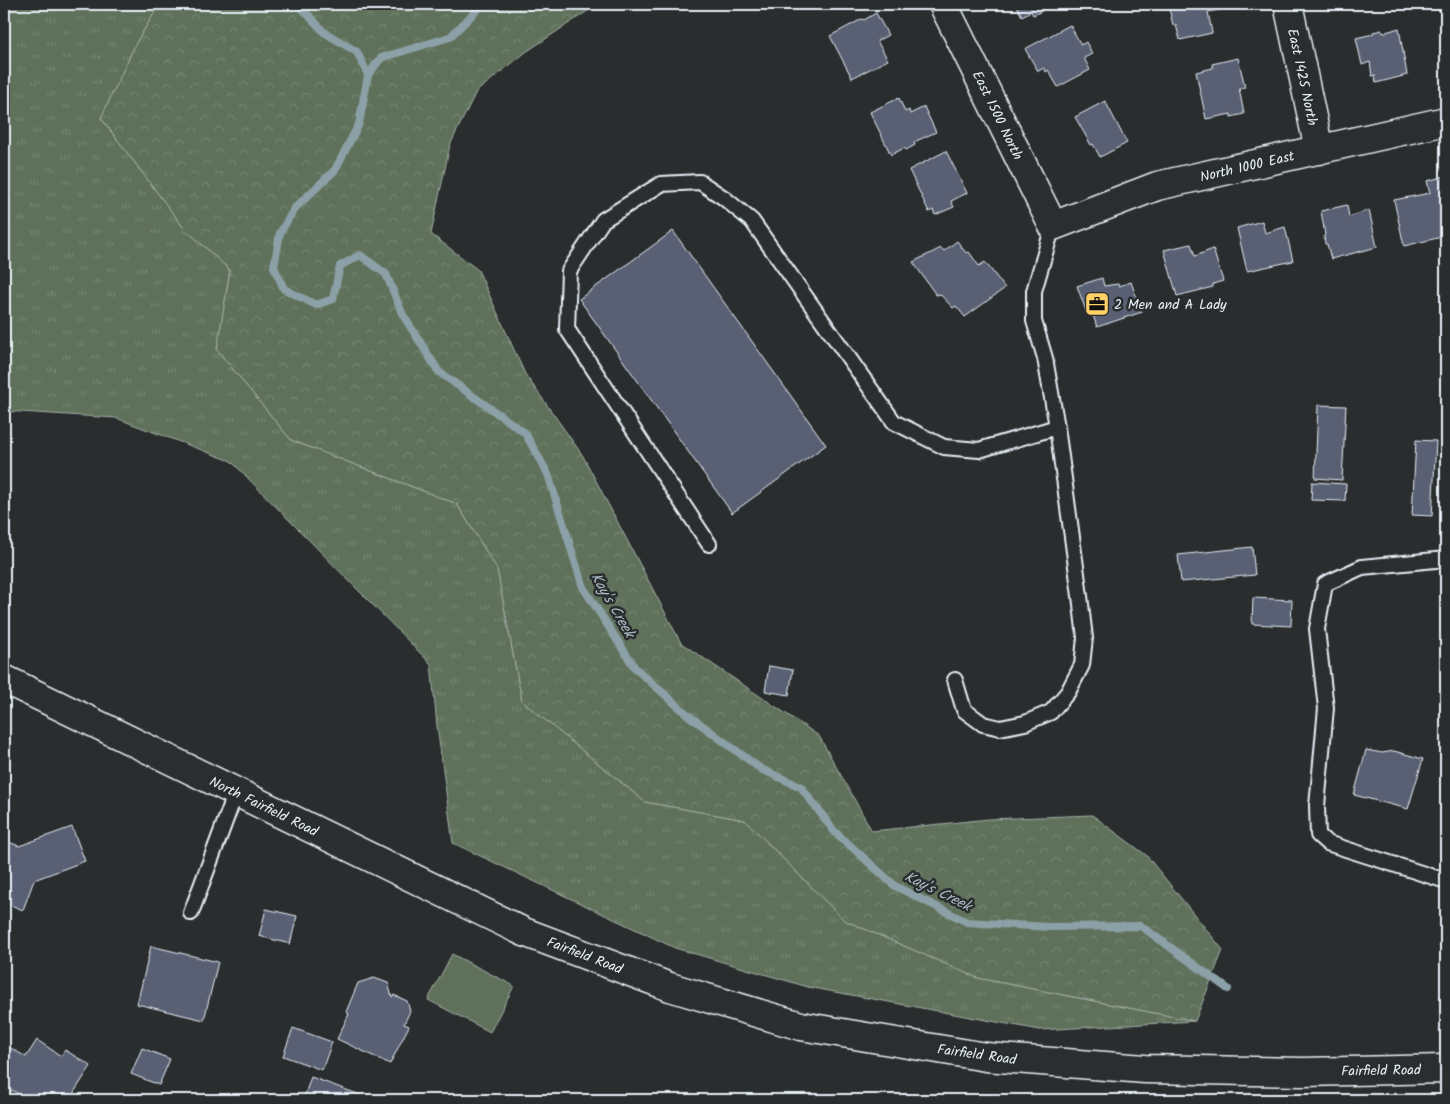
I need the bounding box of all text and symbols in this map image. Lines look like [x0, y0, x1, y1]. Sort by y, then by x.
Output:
street label: East 1425 North [1281, 27, 1323, 128]
street label: East 1500 North [966, 67, 1028, 164]
street label: North 1000 East [1198, 145, 1297, 189]
office icon: 2 Men and A Lady [1084, 291, 1110, 317]
place label: 2 Men and A Lady [1114, 294, 1227, 316]
water label: Kay's Creek [584, 568, 642, 644]
street label: North Fairfield Road [205, 771, 323, 843]
water label: Kay's Creek [900, 865, 977, 919]
street label: Fairfield Road [544, 931, 627, 981]
street label: Fairfield Road [936, 1039, 1019, 1072]
street label: Fairfield Road [1341, 1059, 1422, 1083]

